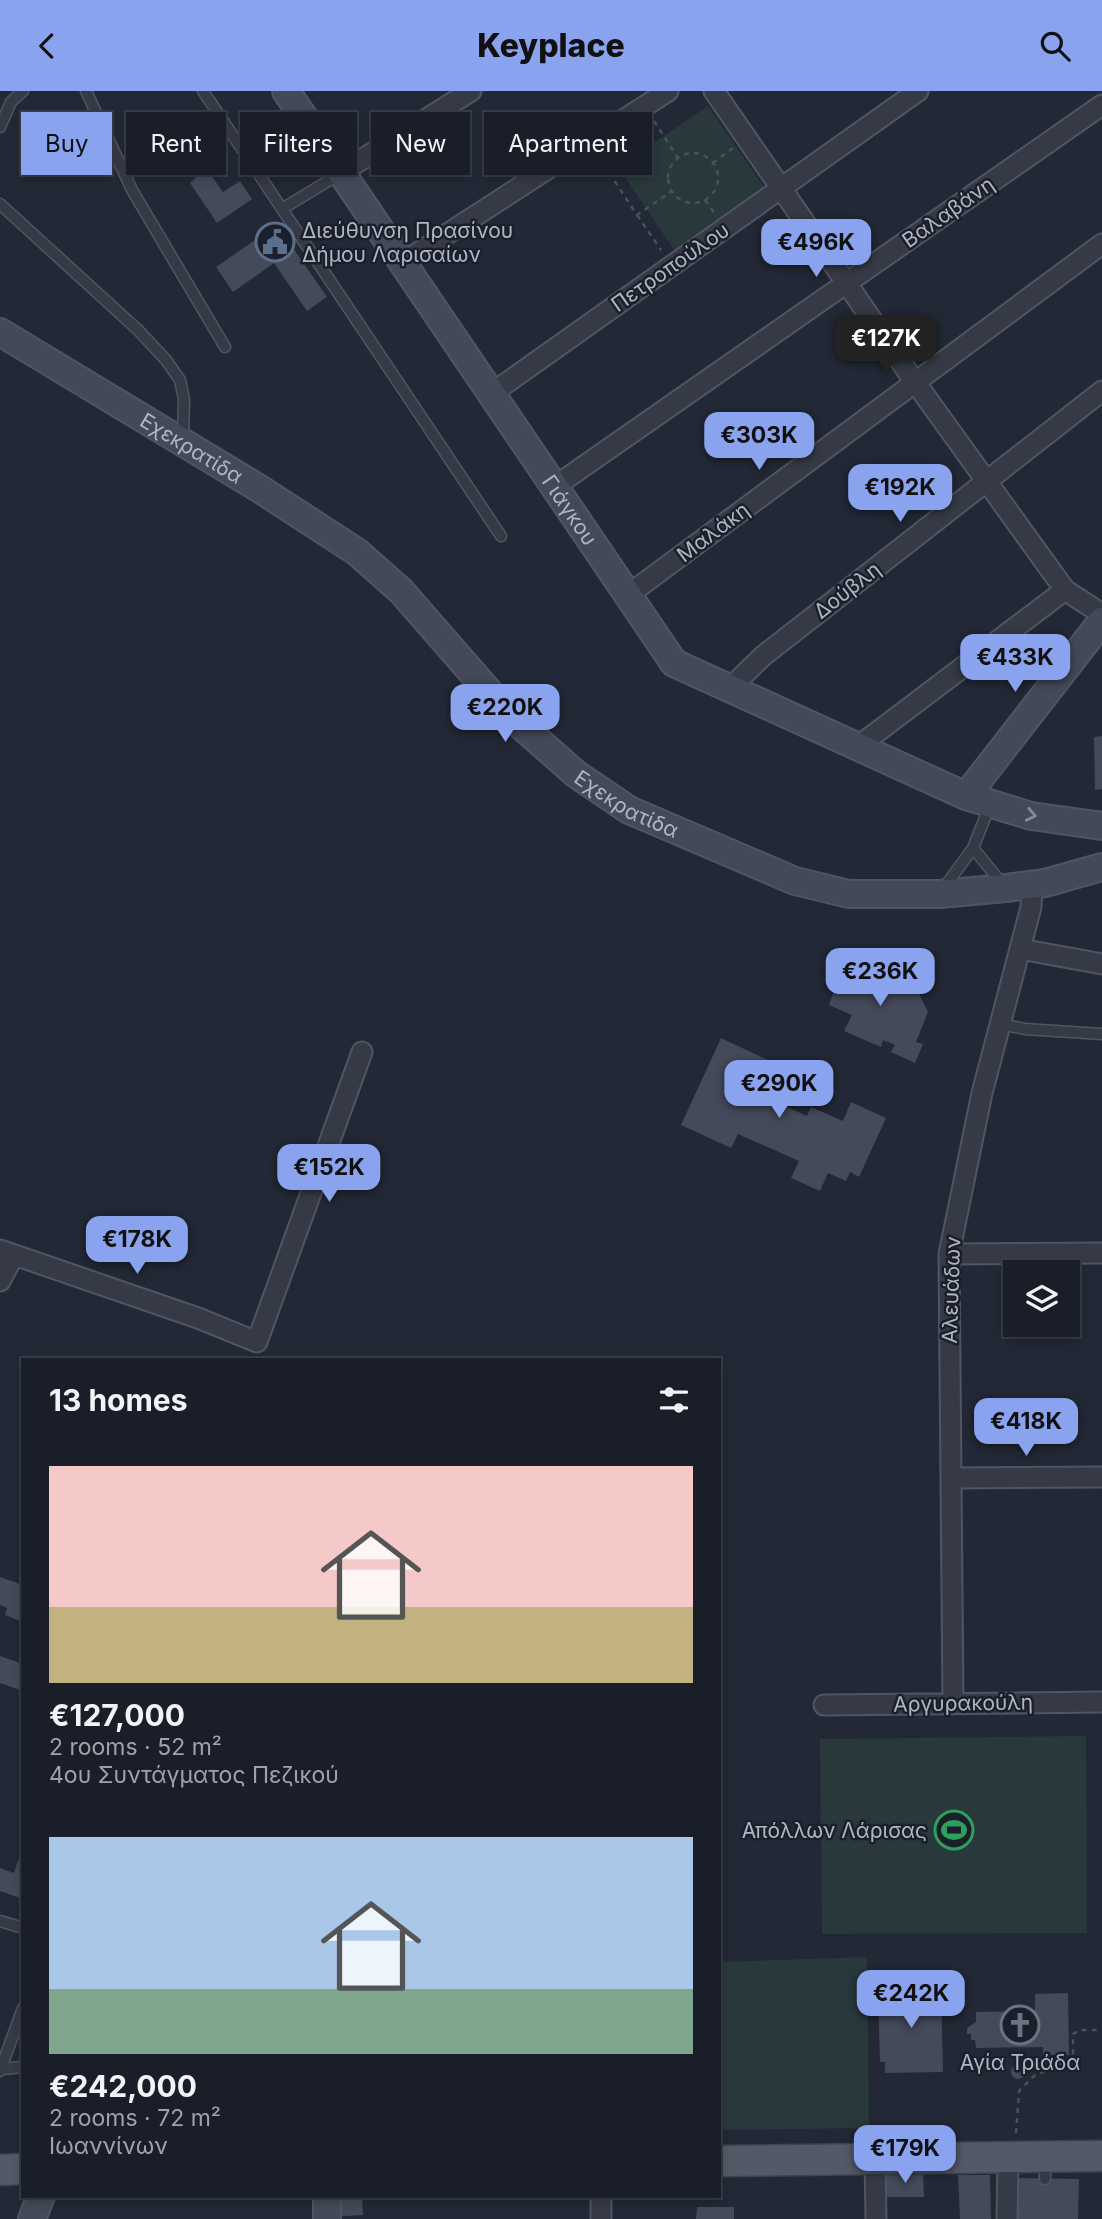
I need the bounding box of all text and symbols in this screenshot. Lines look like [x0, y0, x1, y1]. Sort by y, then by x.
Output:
text: Keyplace [477, 26, 625, 65]
icon: back [28, 27, 66, 65]
icon: search [1036, 27, 1074, 65]
chip: Buy [21, 112, 112, 175]
chip: Rent [126, 112, 226, 175]
chip: Filters [240, 112, 357, 175]
chip: New [371, 112, 470, 175]
chip: Apartment [484, 112, 652, 175]
street label: Βαλαβάνη [897, 171, 999, 253]
street label: Πετροπούλου [606, 217, 734, 317]
place label: Διεύθυνση Πρασίνου Δήμου Λαρισαίων [302, 218, 513, 267]
pin: €496K [767, 219, 865, 279]
public building icon: Διεύθυνση Πρασίνου Δήμου Λαρισαίων [254, 221, 296, 263]
text: €496K [777, 228, 855, 256]
pin: €127K [837, 315, 935, 375]
text: €127K [851, 324, 921, 352]
street label: Εχεκρατίδα [136, 407, 248, 488]
pin: €303K [710, 413, 808, 472]
text: €303K [720, 421, 798, 449]
pin: €192K [851, 465, 949, 524]
street label: Γιάγκου [537, 470, 603, 550]
text: €192K [864, 473, 936, 501]
street label: Μαλάκη [672, 497, 754, 567]
street label: Δούβλη [809, 556, 885, 624]
pin: €433K [966, 635, 1064, 694]
text: €433K [976, 643, 1054, 671]
pin: €220K [456, 685, 554, 744]
text: €220K [467, 693, 543, 721]
street label: Εχεκρατίδα [570, 764, 683, 842]
one-way arrow [1025, 806, 1037, 821]
pin: €236K [831, 949, 929, 1008]
text: €236K [842, 957, 918, 985]
pin: €290K [730, 1061, 828, 1120]
text: €290K [740, 1069, 818, 1097]
pin: €152K [280, 1145, 378, 1204]
text: €152K [293, 1153, 365, 1181]
pin: €178K [88, 1217, 186, 1276]
text: €178K [102, 1225, 172, 1253]
street label: Αλευάδων [937, 1236, 965, 1344]
map controls [1003, 1260, 1080, 1337]
button: layers [1003, 1260, 1080, 1337]
icon: filters [655, 1381, 693, 1419]
text: 13 homes [49, 1382, 188, 1418]
pin: €418K [977, 1399, 1075, 1458]
text: €418K [990, 1407, 1062, 1435]
icon: home [308, 1512, 434, 1638]
street label: Αργυρακούλη [893, 1689, 1033, 1717]
text: €127,000 [49, 1697, 185, 1733]
text: 2 rooms · 52 m² [49, 1733, 222, 1761]
text: 4ου Συντάγματος Πεζικού [49, 1761, 339, 1789]
sports icon: Απόλλων Λάρισας [933, 1809, 975, 1851]
place label: Απόλλων Λάρισας [742, 1818, 927, 1843]
icon: home [308, 1883, 434, 2009]
pin: €242K [862, 1971, 960, 2030]
text: €242K [873, 1979, 949, 2007]
church icon: Αγία Τριάδα [999, 2004, 1041, 2046]
place label: Αγία Τριάδα [960, 2050, 1080, 2075]
text: €242,000 [49, 2068, 197, 2104]
text: 2 rooms · 72 m² [49, 2104, 221, 2132]
pin: €179K [856, 2126, 954, 2185]
text: Ιωαννίνων [49, 2132, 168, 2160]
text: €179K [870, 2134, 940, 2162]

